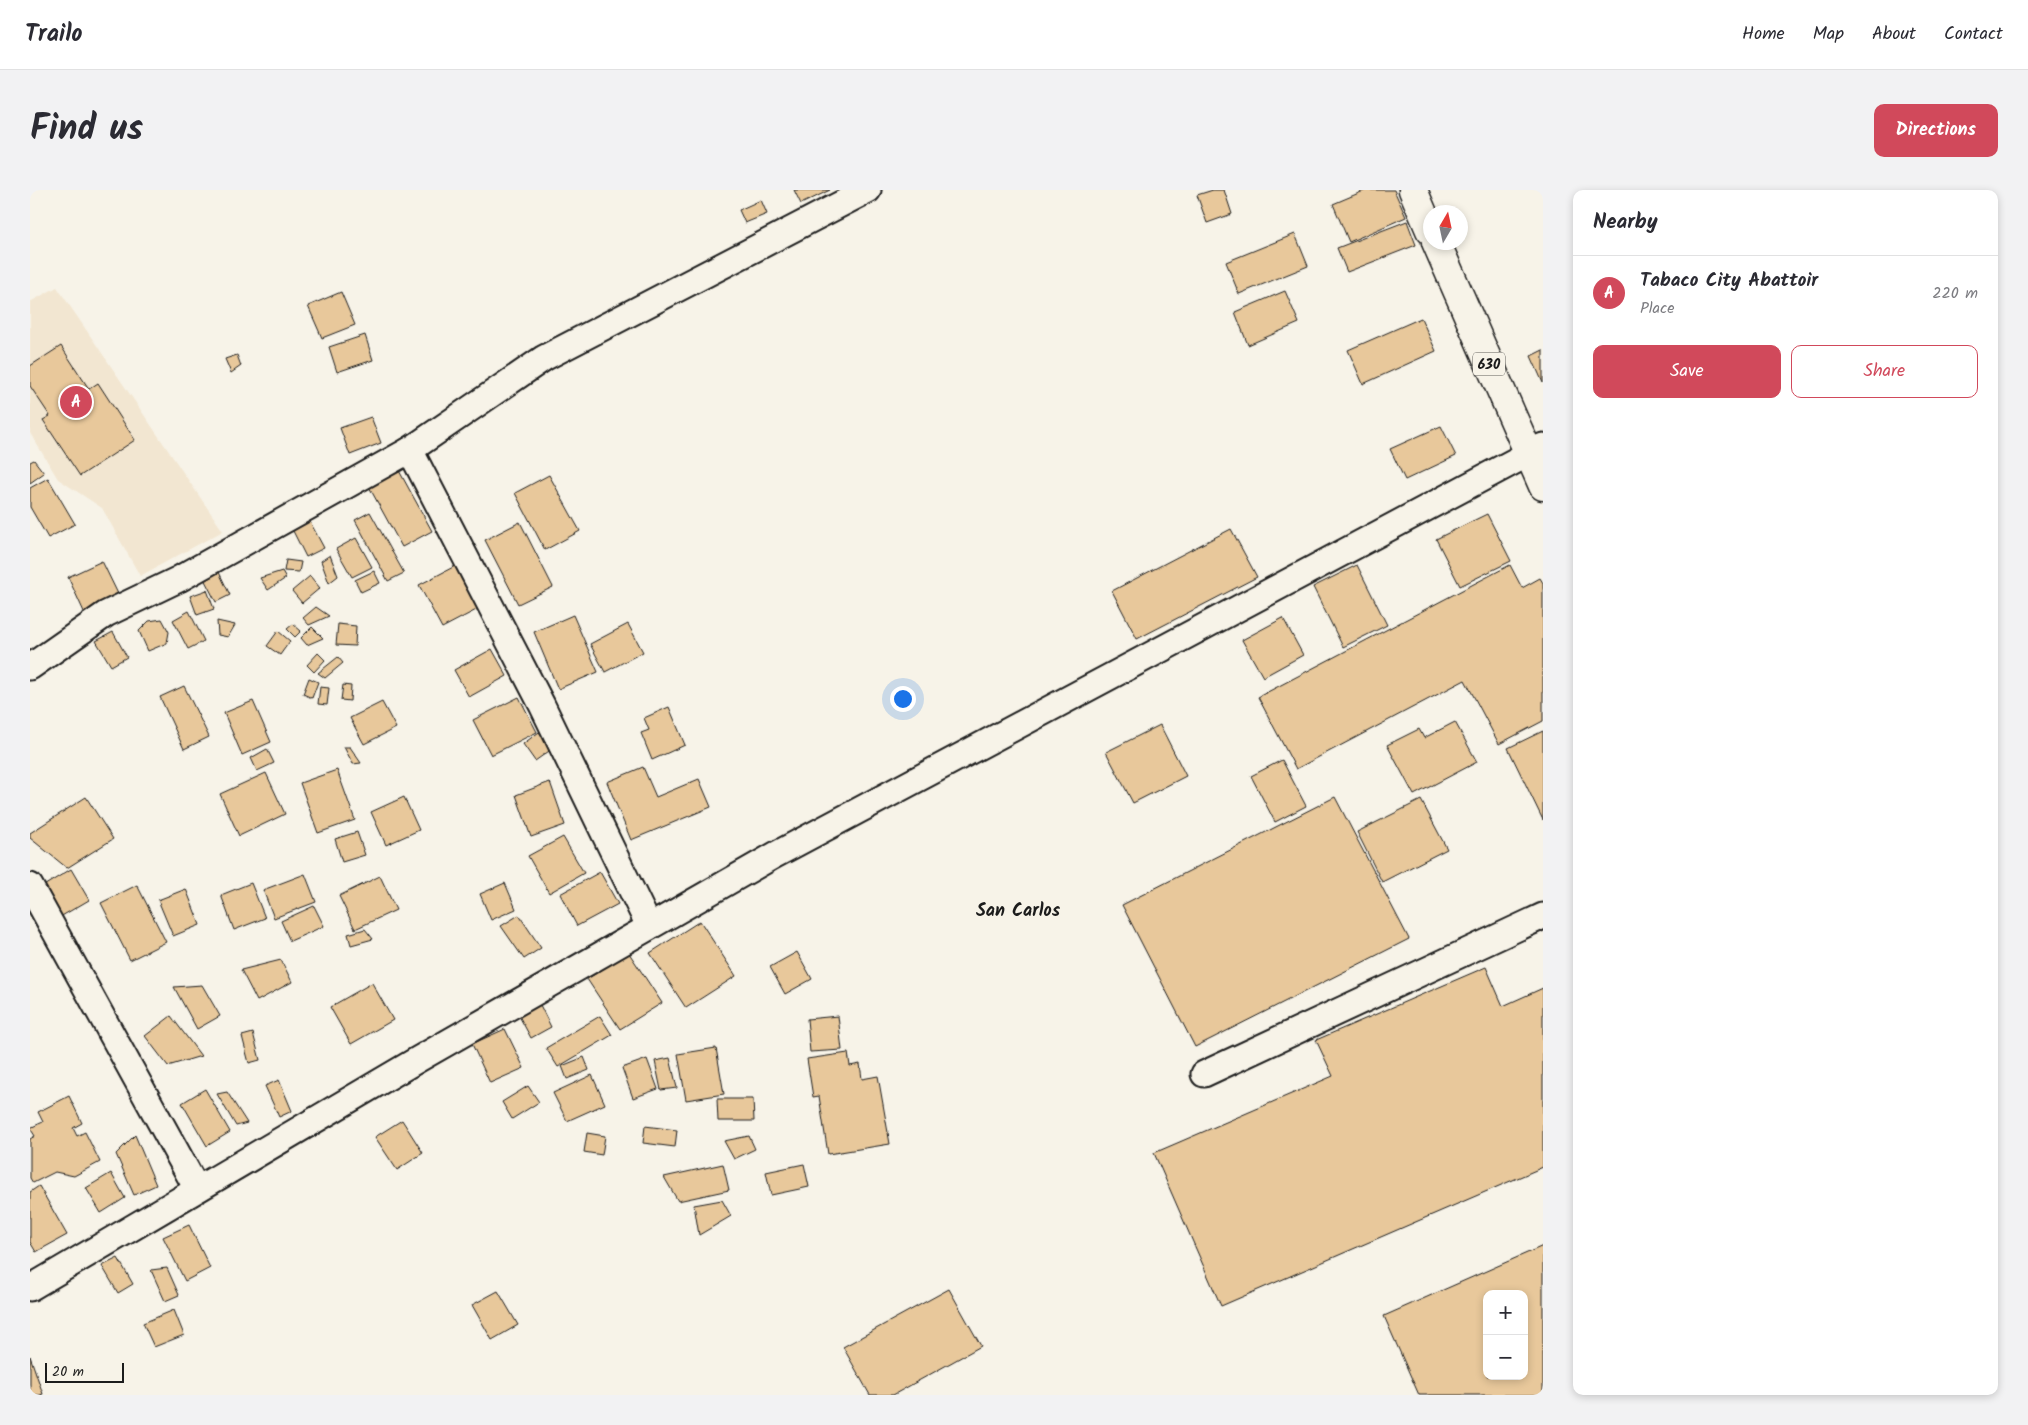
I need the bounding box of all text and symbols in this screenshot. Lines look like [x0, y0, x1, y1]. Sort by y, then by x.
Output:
text: Trailo [25, 15, 83, 54]
text: Home [1742, 20, 1785, 49]
text: Map [1813, 20, 1844, 49]
text: About [1872, 20, 1916, 49]
text: Contact [1944, 20, 2003, 49]
text: Find us [30, 102, 143, 158]
button: Directions [1874, 104, 1998, 157]
north arrow [1423, 205, 1468, 250]
text: Nearby [1593, 206, 1658, 239]
text: Tabaco City Abattoir [1640, 266, 1818, 296]
text: A [1604, 281, 1614, 306]
text: 220 m [1932, 281, 1978, 306]
text: Place [1640, 296, 1674, 321]
button: Save [1593, 345, 1781, 398]
button: Share [1791, 345, 1978, 398]
road number: 630 [1473, 352, 1505, 375]
pin: A [60, 383, 92, 421]
your location [890, 686, 916, 712]
district label: San Carlos [976, 897, 1061, 926]
map controls [1483, 1290, 1528, 1380]
button: + [1483, 1290, 1528, 1335]
button: − [1483, 1335, 1528, 1380]
scale bar [45, 1360, 124, 1383]
text: 20 m [52, 1361, 84, 1383]

